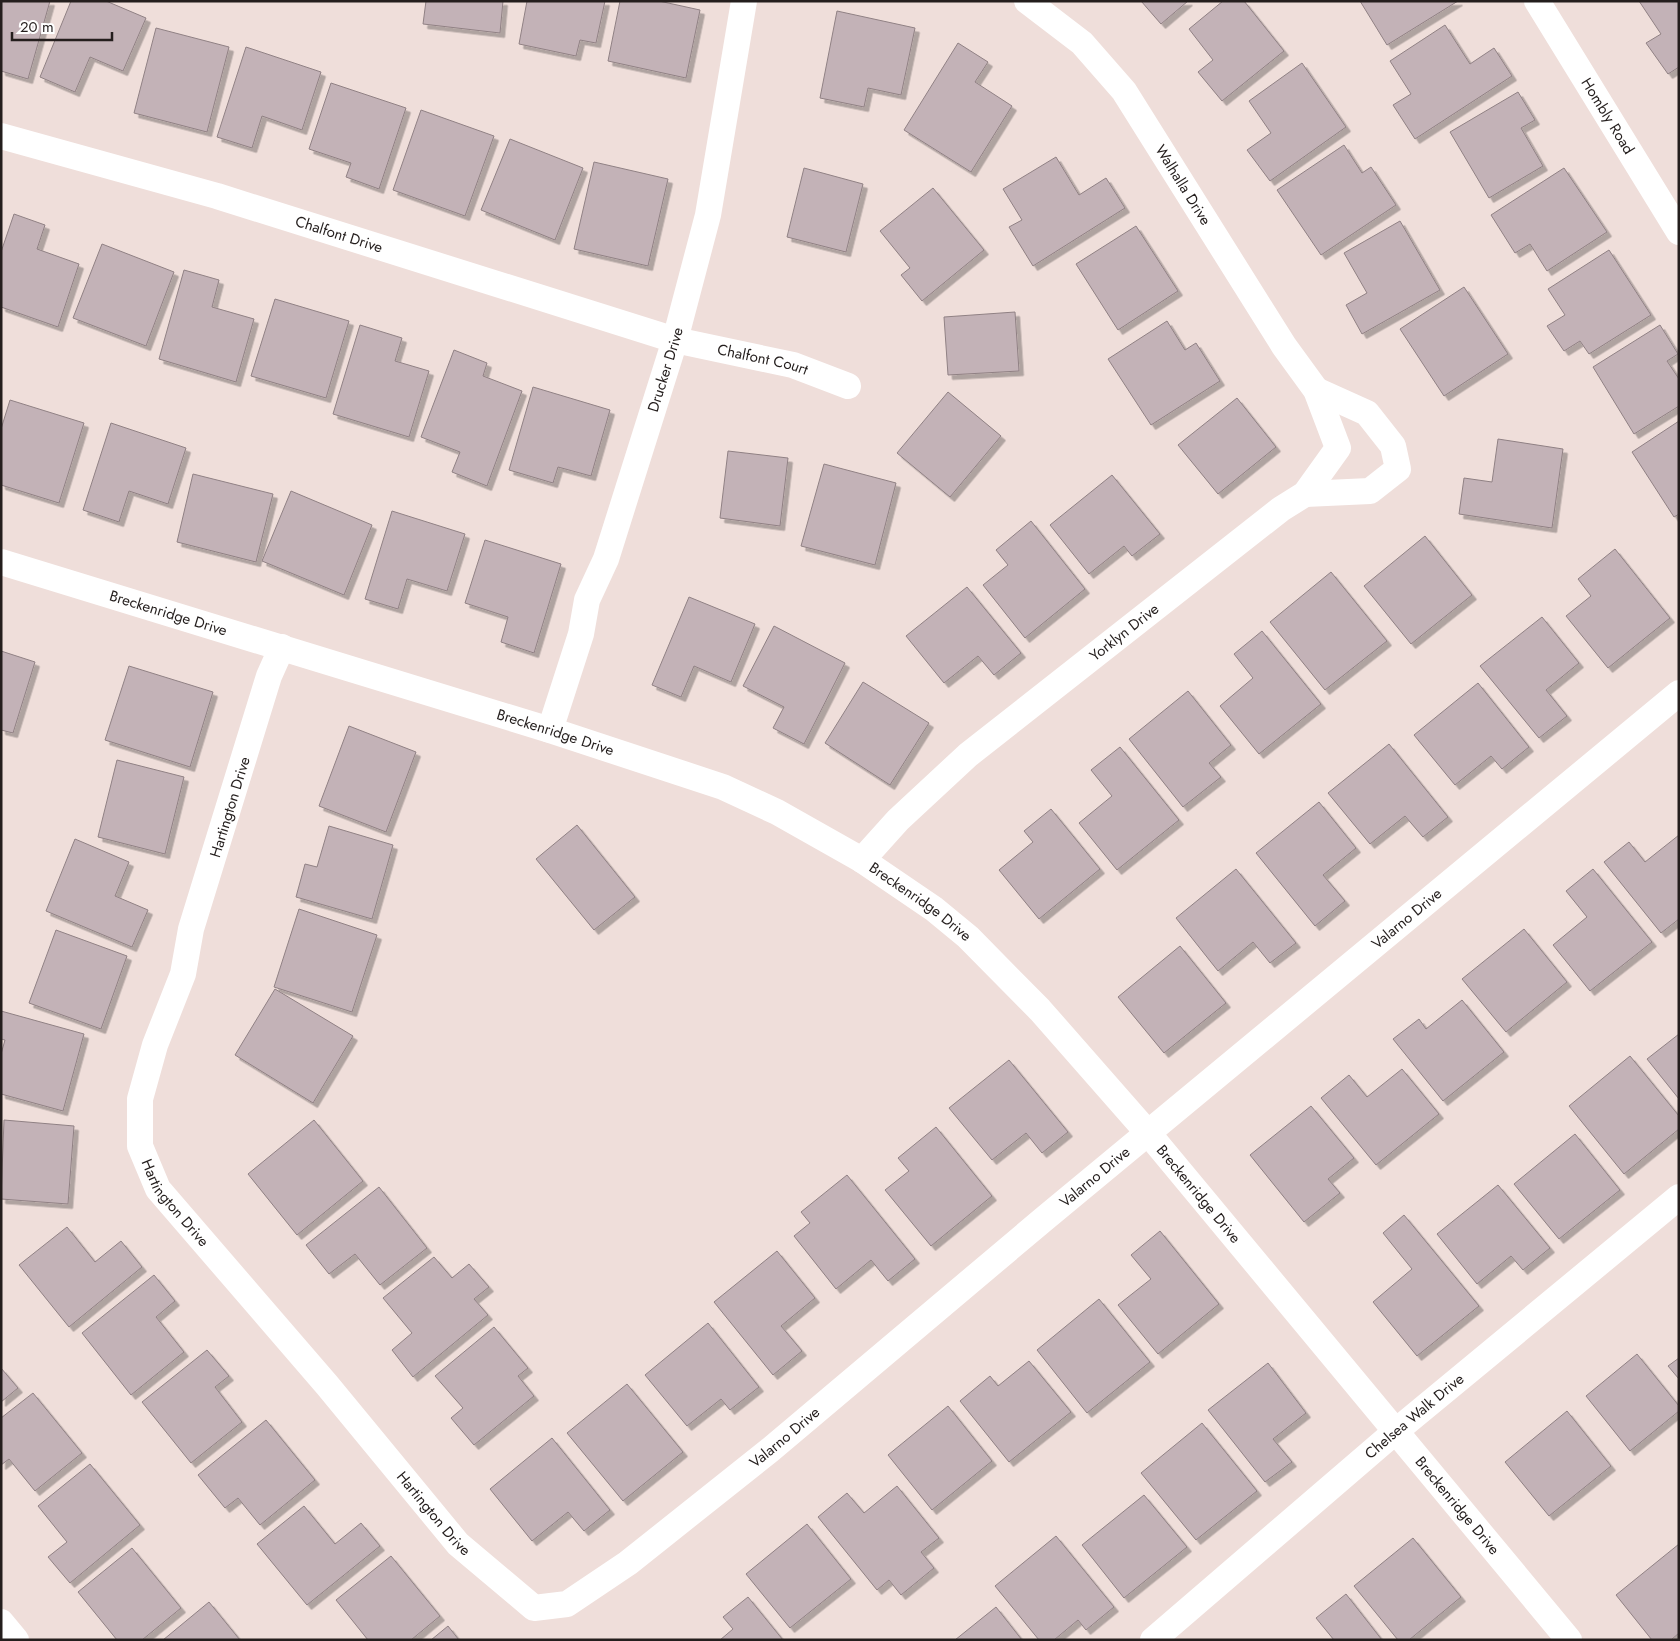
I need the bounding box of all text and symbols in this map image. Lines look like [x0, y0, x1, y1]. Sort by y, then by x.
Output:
scale bar [12, 10, 112, 42]
text: 20 m [20, 16, 54, 38]
street label: Hombly Road [1576, 74, 1640, 158]
street label: Walhalla Drive [1150, 141, 1217, 230]
street label: Chalfont Drive [292, 210, 386, 259]
street label: Drucker Drive [642, 325, 689, 415]
street label: Chalfont Court [715, 338, 812, 381]
street label: Breckenridge Drive [107, 585, 230, 642]
street label: Yorklyn Drive [1085, 598, 1164, 666]
street label: Breckenridge Drive [494, 703, 617, 761]
street label: Hartington Drive [204, 754, 256, 860]
street label: Breckenridge Drive [865, 857, 976, 947]
street label: Valarno Drive [1367, 883, 1447, 954]
street label: Breckenridge Drive [1151, 1140, 1246, 1248]
street label: Valarno Drive [1055, 1141, 1135, 1213]
street label: Hartington Drive [136, 1156, 214, 1252]
street label: Chelsea Walk Drive [1360, 1368, 1469, 1464]
street label: Valarno Drive [745, 1401, 825, 1473]
street label: Breckenridge Drive [1410, 1452, 1505, 1560]
street label: Hartington Drive [391, 1466, 475, 1561]

